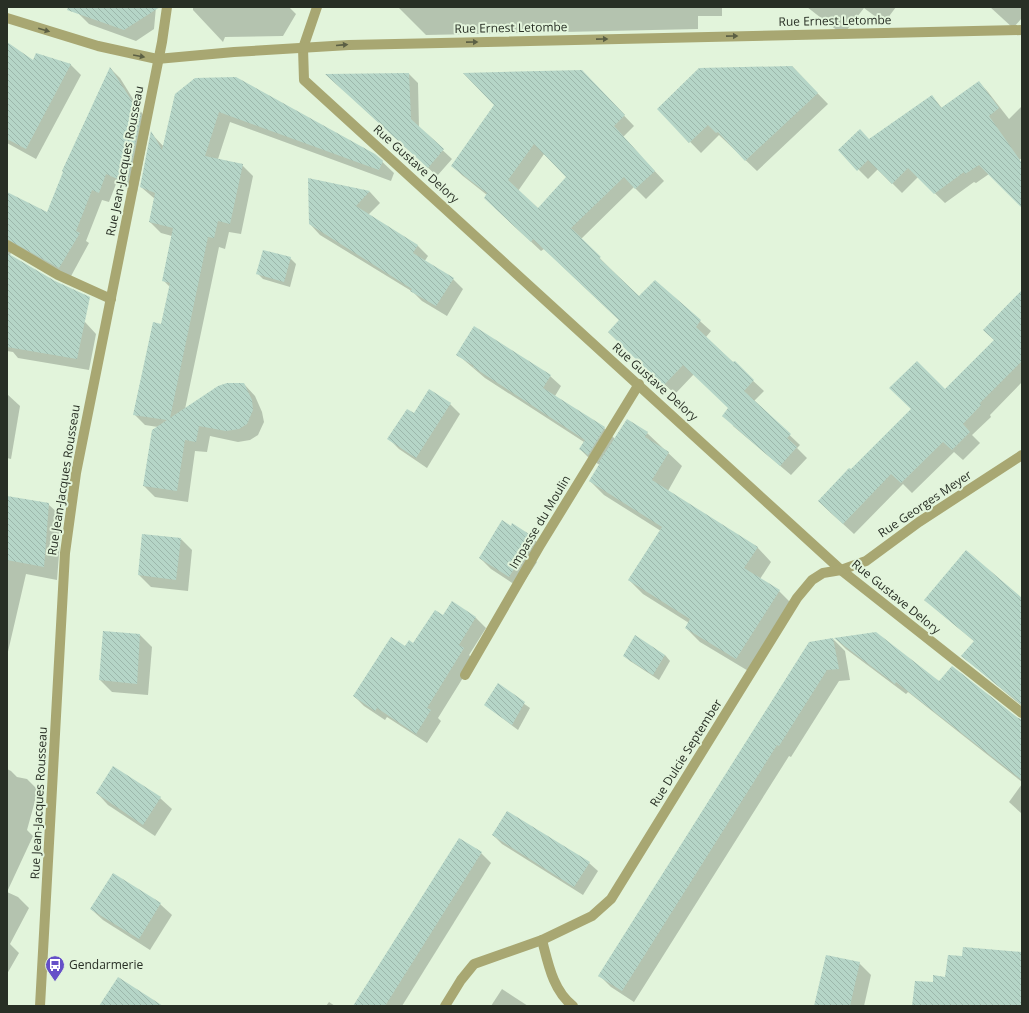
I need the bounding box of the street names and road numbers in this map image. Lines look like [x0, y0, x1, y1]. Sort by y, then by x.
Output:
street label: Rue Ernest Letombe [778, 11, 892, 30]
street label: Rue Ernest Letombe [454, 18, 568, 37]
street label: Rue Jean-Jacques Rousseau [102, 84, 147, 237]
street label: Rue Gustave Delory [370, 121, 464, 207]
street label: Rue Gustave Delory [609, 339, 703, 425]
street label: Rue Jean-Jacques Rousseau [43, 403, 84, 557]
street label: Rue Georges Meyer [875, 466, 975, 541]
street label: Impasse du Moulin [505, 472, 574, 572]
street label: Rue Gustave Delory [848, 555, 945, 638]
street label: Rue Dulcie September [645, 696, 726, 810]
street label: Rue Jean-Jacques Rousseau [26, 726, 51, 880]

